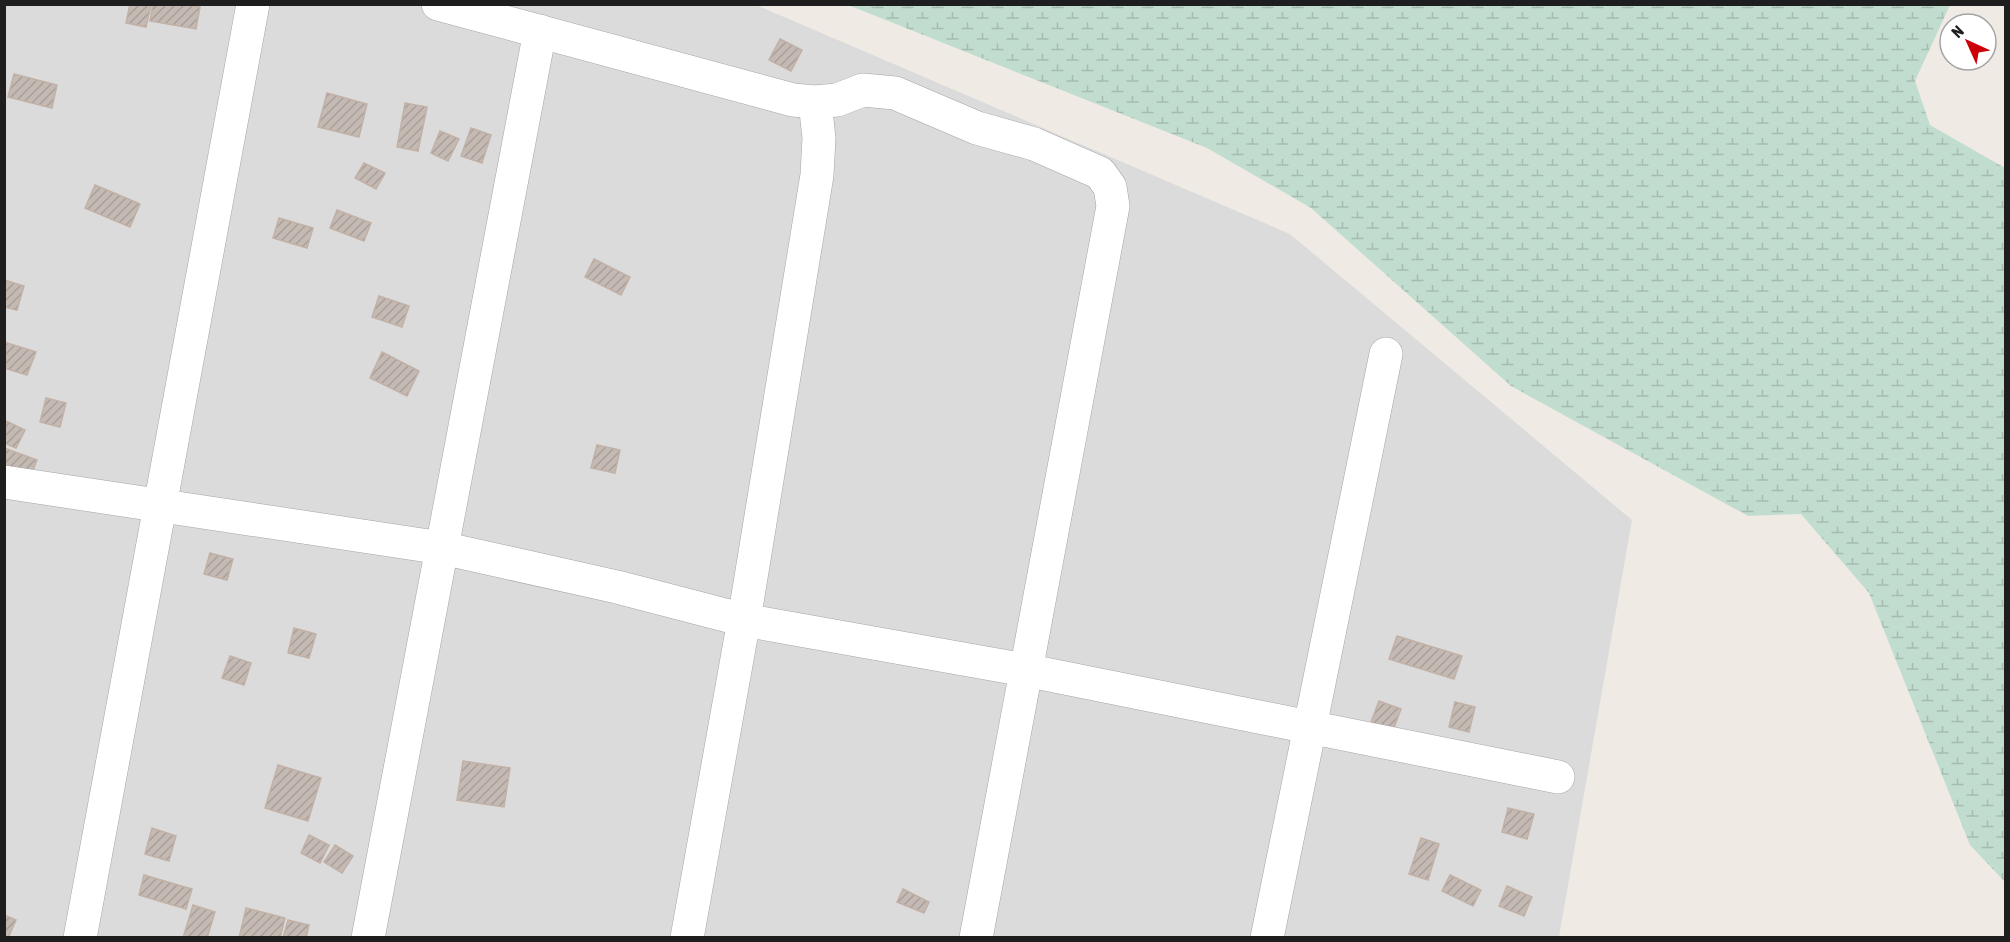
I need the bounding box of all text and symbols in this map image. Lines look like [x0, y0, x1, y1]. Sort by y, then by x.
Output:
north arrow [1938, 12, 1998, 72]
text: N [1948, 22, 1967, 41]

